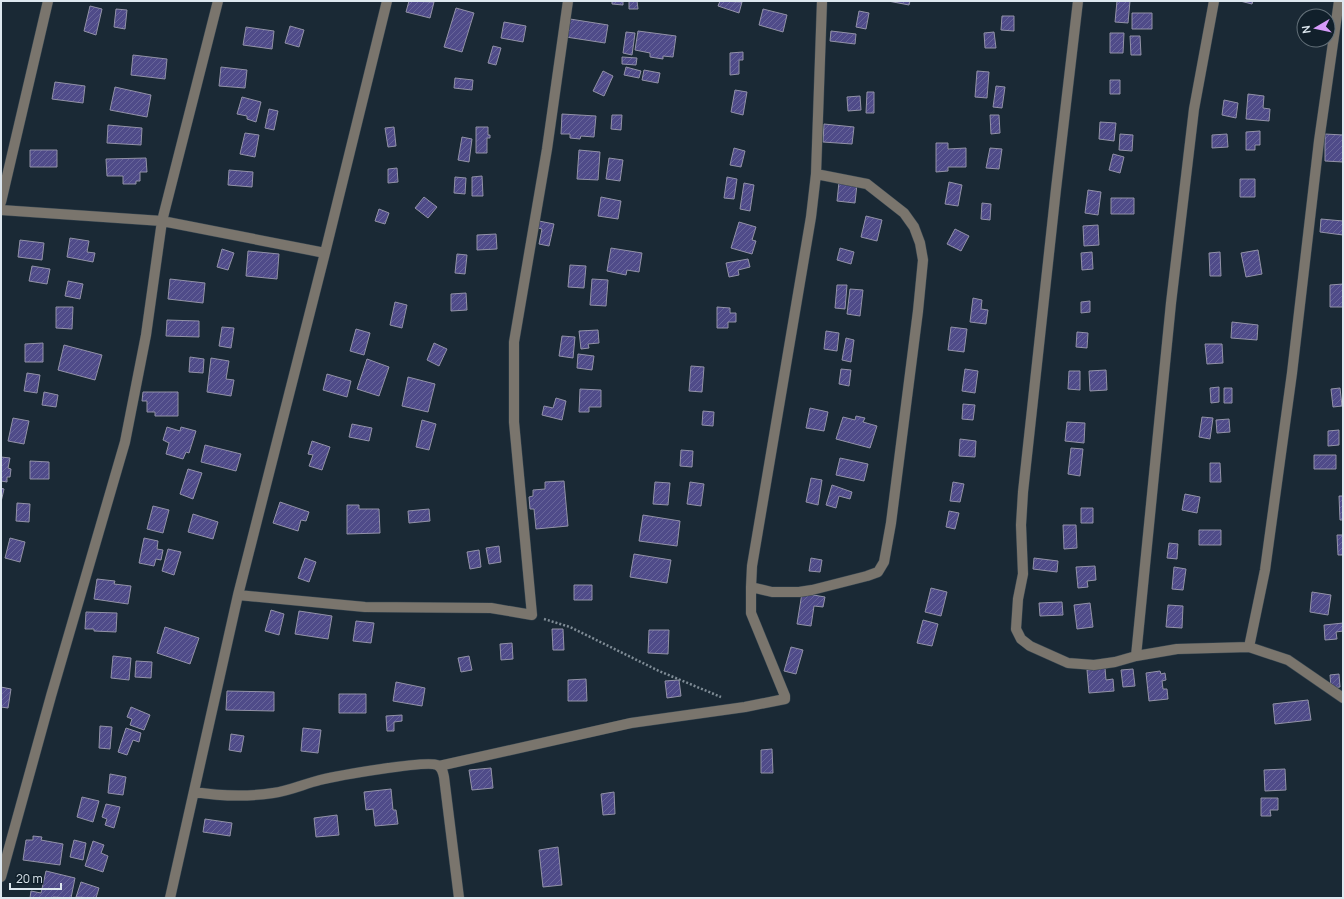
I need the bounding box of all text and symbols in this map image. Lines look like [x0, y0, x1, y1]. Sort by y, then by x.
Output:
north arrow [1296, 8, 1336, 48]
text: N [1298, 24, 1314, 35]
scale bar [10, 865, 61, 891]
text: 20 m [16, 870, 43, 887]

